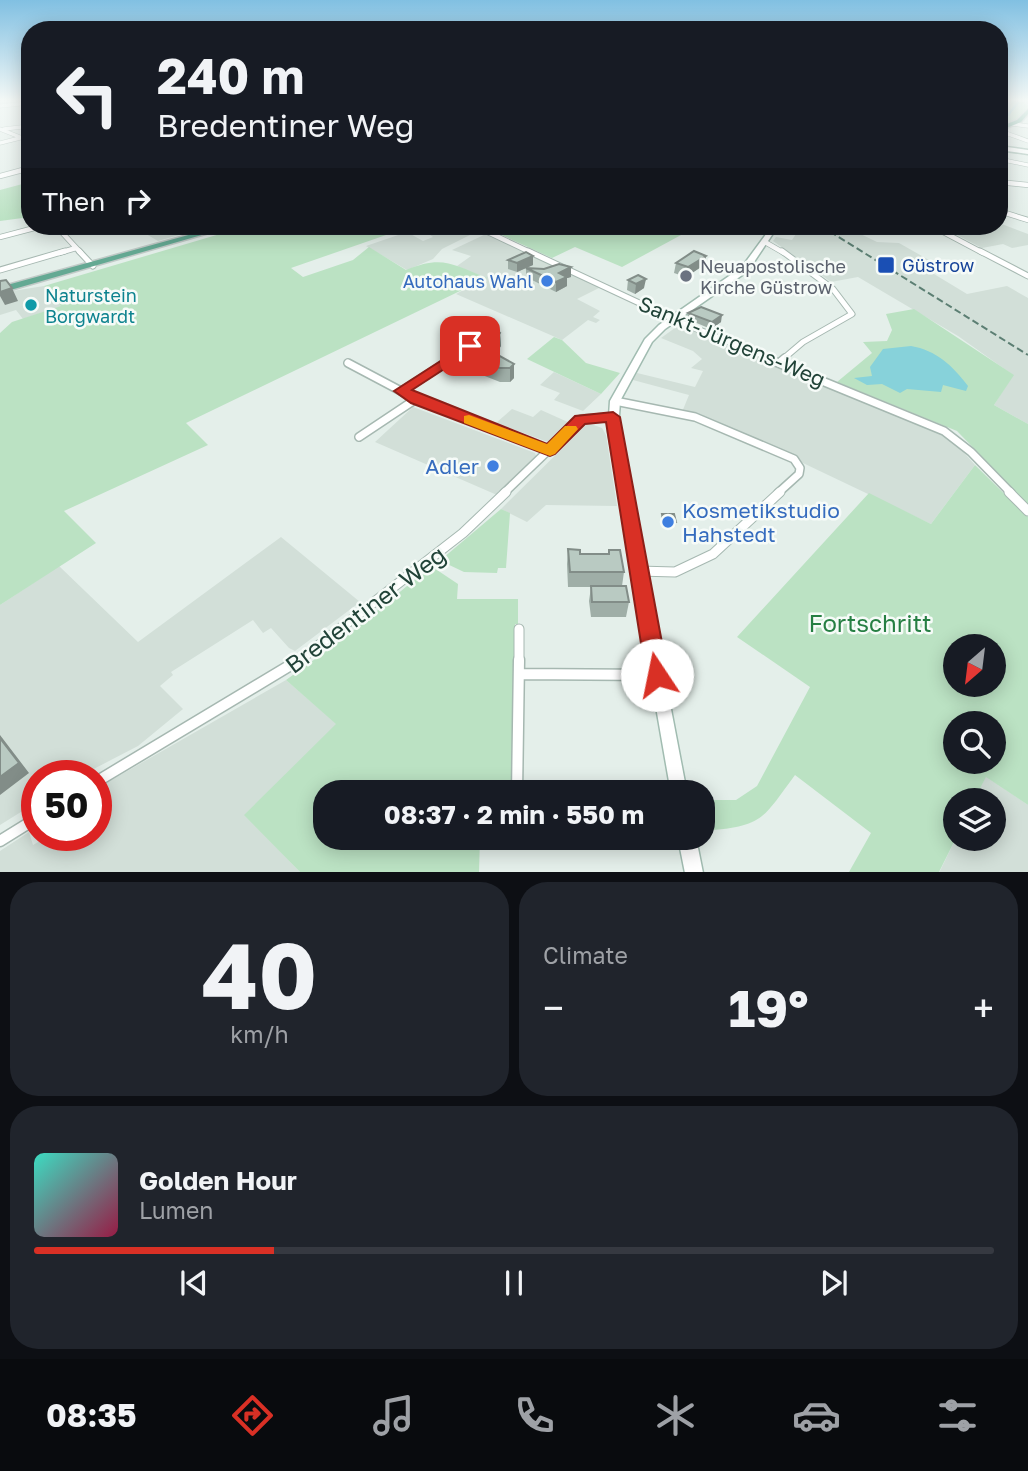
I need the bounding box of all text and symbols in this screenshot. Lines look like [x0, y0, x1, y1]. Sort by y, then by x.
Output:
text: 240 m [157, 46, 305, 105]
icon: left [42, 49, 133, 140]
text: Bredentiner Weg [157, 106, 415, 144]
icon: right [119, 182, 157, 220]
text: Then [42, 186, 105, 217]
place label: Güstrow [902, 254, 975, 276]
place label: Neuapostolische Kirche Güstrow [700, 255, 846, 298]
marker: Güstrow [876, 255, 896, 275]
marker: Neuapostolische Kirche Güstrow [678, 268, 694, 284]
place label: Autohaus Wahl [403, 270, 533, 292]
marker: Autohaus Wahl [539, 273, 555, 289]
place label: Naturstein Borgwardt [45, 284, 137, 327]
street label: Sankt-Jürgens-Weg [635, 290, 829, 392]
marker: Naturstein Borgwardt [23, 297, 39, 313]
pin [440, 316, 500, 376]
icon: arrive [451, 327, 489, 365]
place label: Adler [425, 453, 479, 479]
marker: Adler [485, 458, 501, 474]
place label: Kosmetikstudio Hahstedt [682, 497, 840, 547]
marker: Kosmetikstudio Hahstedt [660, 514, 676, 530]
street label: Bredentiner Weg [279, 539, 451, 679]
park label: Fortschritt [808, 608, 932, 637]
north arrow [943, 634, 1006, 696]
map controls [943, 634, 1006, 851]
position arrow [620, 638, 694, 712]
button: search [943, 711, 1006, 774]
speed limit sign: 50 [21, 760, 112, 851]
button: layers [943, 788, 1006, 851]
text: 08:37 · 2 min · 550 m [384, 799, 644, 830]
text: 40 [201, 920, 318, 1029]
text: Climate [543, 941, 628, 969]
text: 19° [728, 976, 809, 1038]
text: − [543, 985, 564, 1030]
text: + [973, 985, 994, 1030]
text: km/h [230, 1020, 289, 1048]
text: Golden Hour [139, 1165, 297, 1196]
text: Lumen [139, 1196, 213, 1224]
icon: previous [175, 1264, 213, 1302]
icon: pause [495, 1264, 533, 1302]
icon: next [815, 1264, 853, 1302]
icon: directions [228, 1391, 277, 1440]
icon: music [369, 1391, 418, 1440]
icon: phone [510, 1391, 559, 1440]
icon: climate [651, 1391, 700, 1440]
icon: car [792, 1391, 841, 1440]
icon: filters [933, 1391, 982, 1440]
text: 08:35 [46, 1396, 137, 1434]

